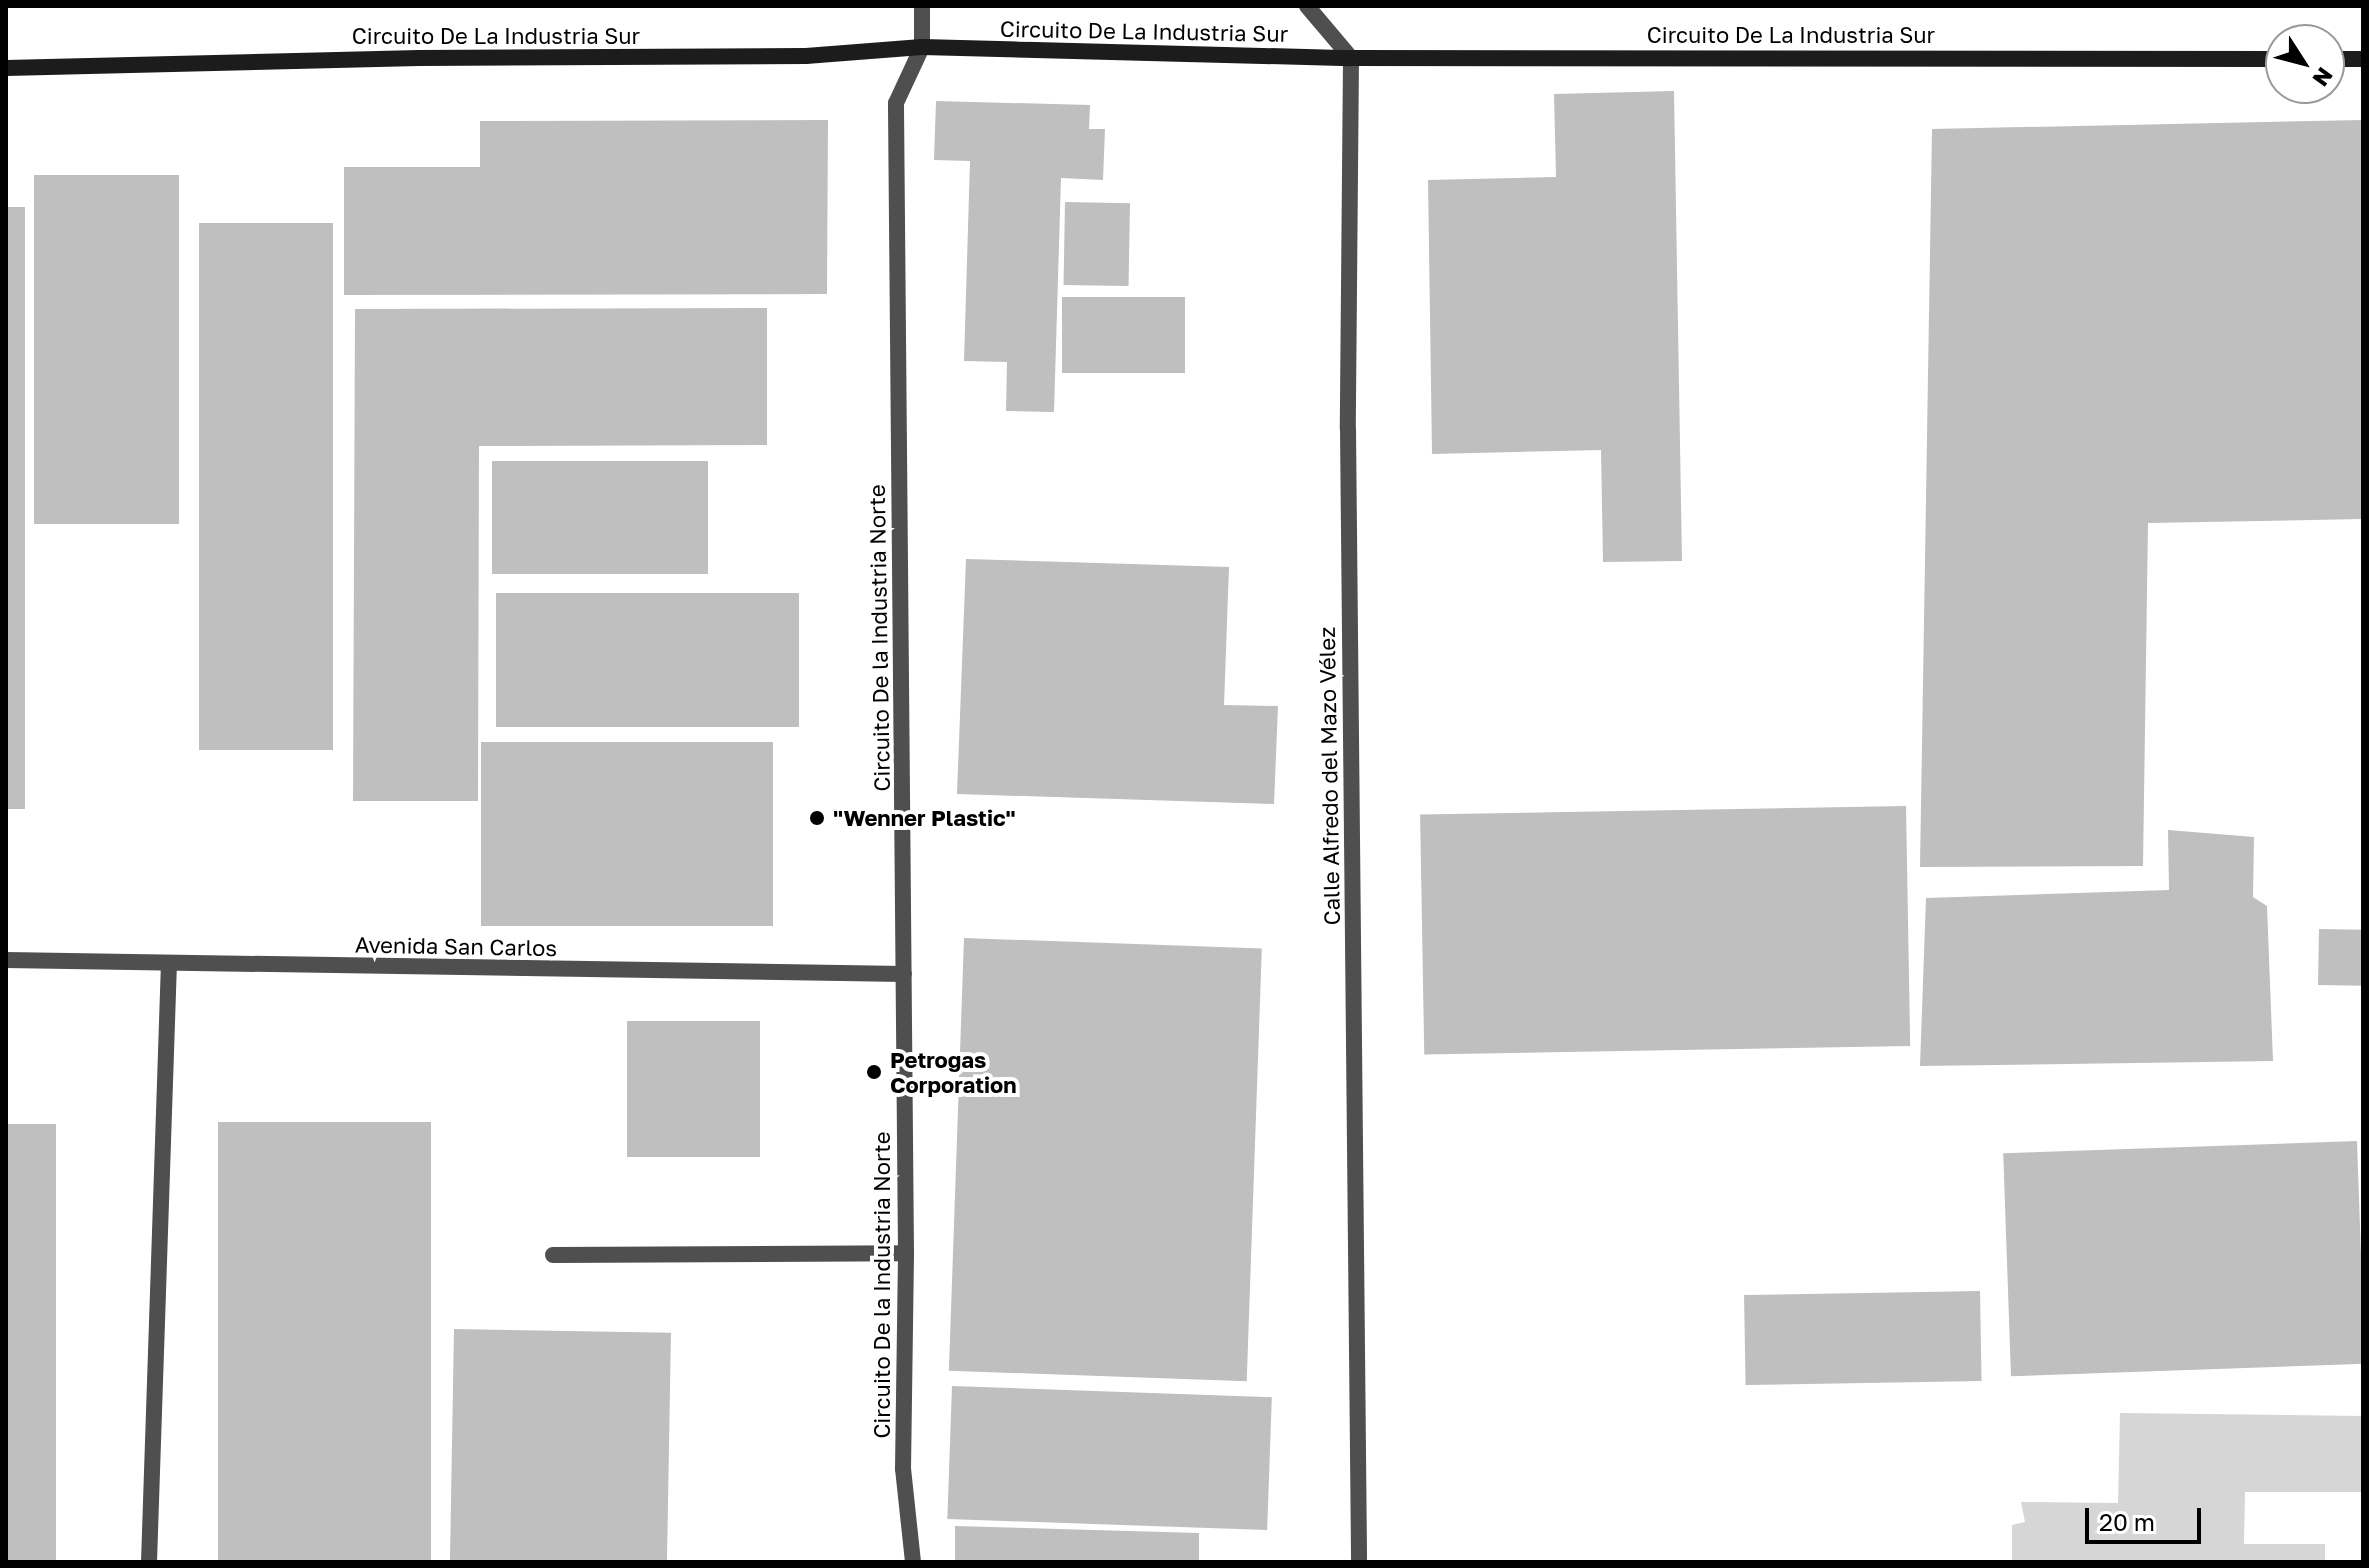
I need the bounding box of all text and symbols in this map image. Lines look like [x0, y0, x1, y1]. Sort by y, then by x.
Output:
street label: Circuito De La Industria Sur [1000, 15, 1288, 47]
street label: Circuito De La Industria Sur [1647, 22, 1935, 48]
street label: Circuito De La Industria Sur [352, 23, 640, 49]
north arrow [2265, 24, 2345, 104]
text: N [2307, 63, 2339, 92]
street label: Circuito De la Industria Norte [863, 484, 895, 792]
street label: Calle Alfredo del Mazo Vélez [1313, 626, 1345, 926]
place label: "Wenner Plastic" [833, 805, 1016, 831]
marker: "Wenner Plastic" [808, 809, 826, 827]
street label: Avenida San Carlos [355, 931, 557, 961]
place label: Petrogas Corporation [890, 1046, 1016, 1098]
marker: Petrogas Corporation [865, 1063, 883, 1081]
street label: Circuito De la Industria Norte [869, 1131, 895, 1439]
scale bar [2089, 1492, 2205, 1542]
text: 20 m [2099, 1507, 2155, 1536]

